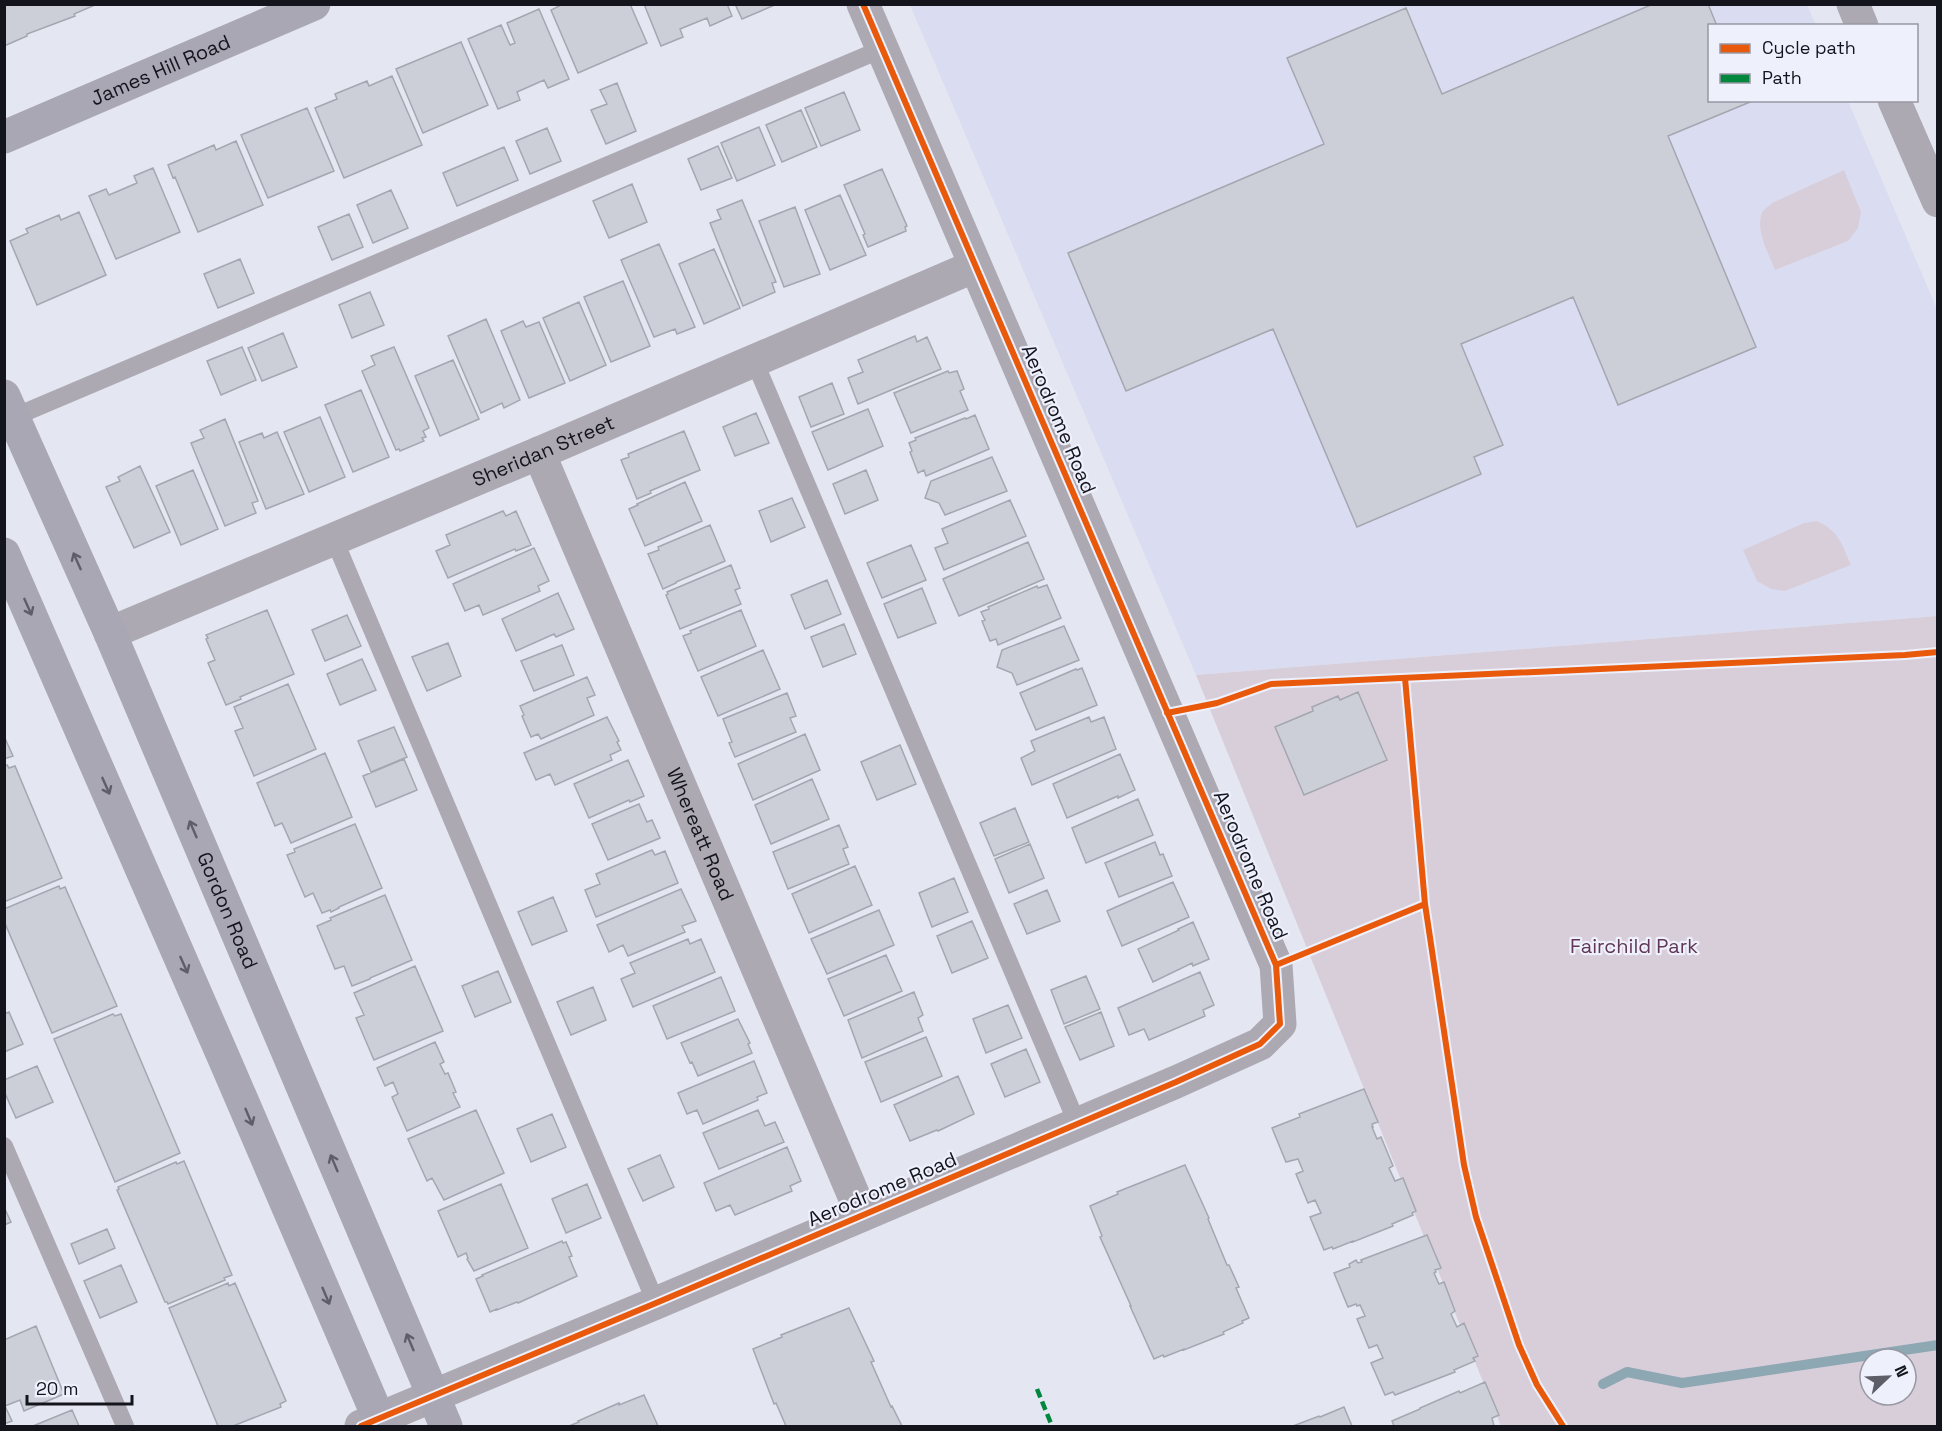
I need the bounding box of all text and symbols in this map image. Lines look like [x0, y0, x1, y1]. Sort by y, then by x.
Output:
legend [1708, 24, 1918, 102]
street label: James Hill Road [86, 29, 234, 111]
text: Cycle path [1762, 36, 1856, 59]
text: Path [1762, 66, 1802, 89]
street label: Aerodrome Road [1016, 340, 1102, 498]
street label: Sheridan Street [468, 409, 618, 493]
one-way arrow [71, 552, 83, 570]
one-way arrow [23, 598, 34, 616]
street label: Whereatt Road [661, 764, 740, 905]
one-way arrow [101, 777, 112, 795]
street label: Aerodrome Road [1208, 786, 1294, 944]
one-way arrow [187, 820, 198, 838]
street label: Gordon Road [191, 848, 264, 973]
park label: Fairchild Park [1570, 933, 1698, 959]
one-way arrow [179, 956, 190, 974]
one-way arrow [244, 1107, 255, 1125]
street label: Aerodrome Road [803, 1146, 961, 1232]
one-way arrow [328, 1154, 339, 1173]
one-way arrow [321, 1286, 332, 1305]
one-way arrow [404, 1334, 415, 1352]
north arrow [1858, 1347, 1918, 1407]
text: N [1890, 1362, 1913, 1380]
scale bar [27, 1368, 132, 1406]
text: 20 m [36, 1377, 79, 1400]

